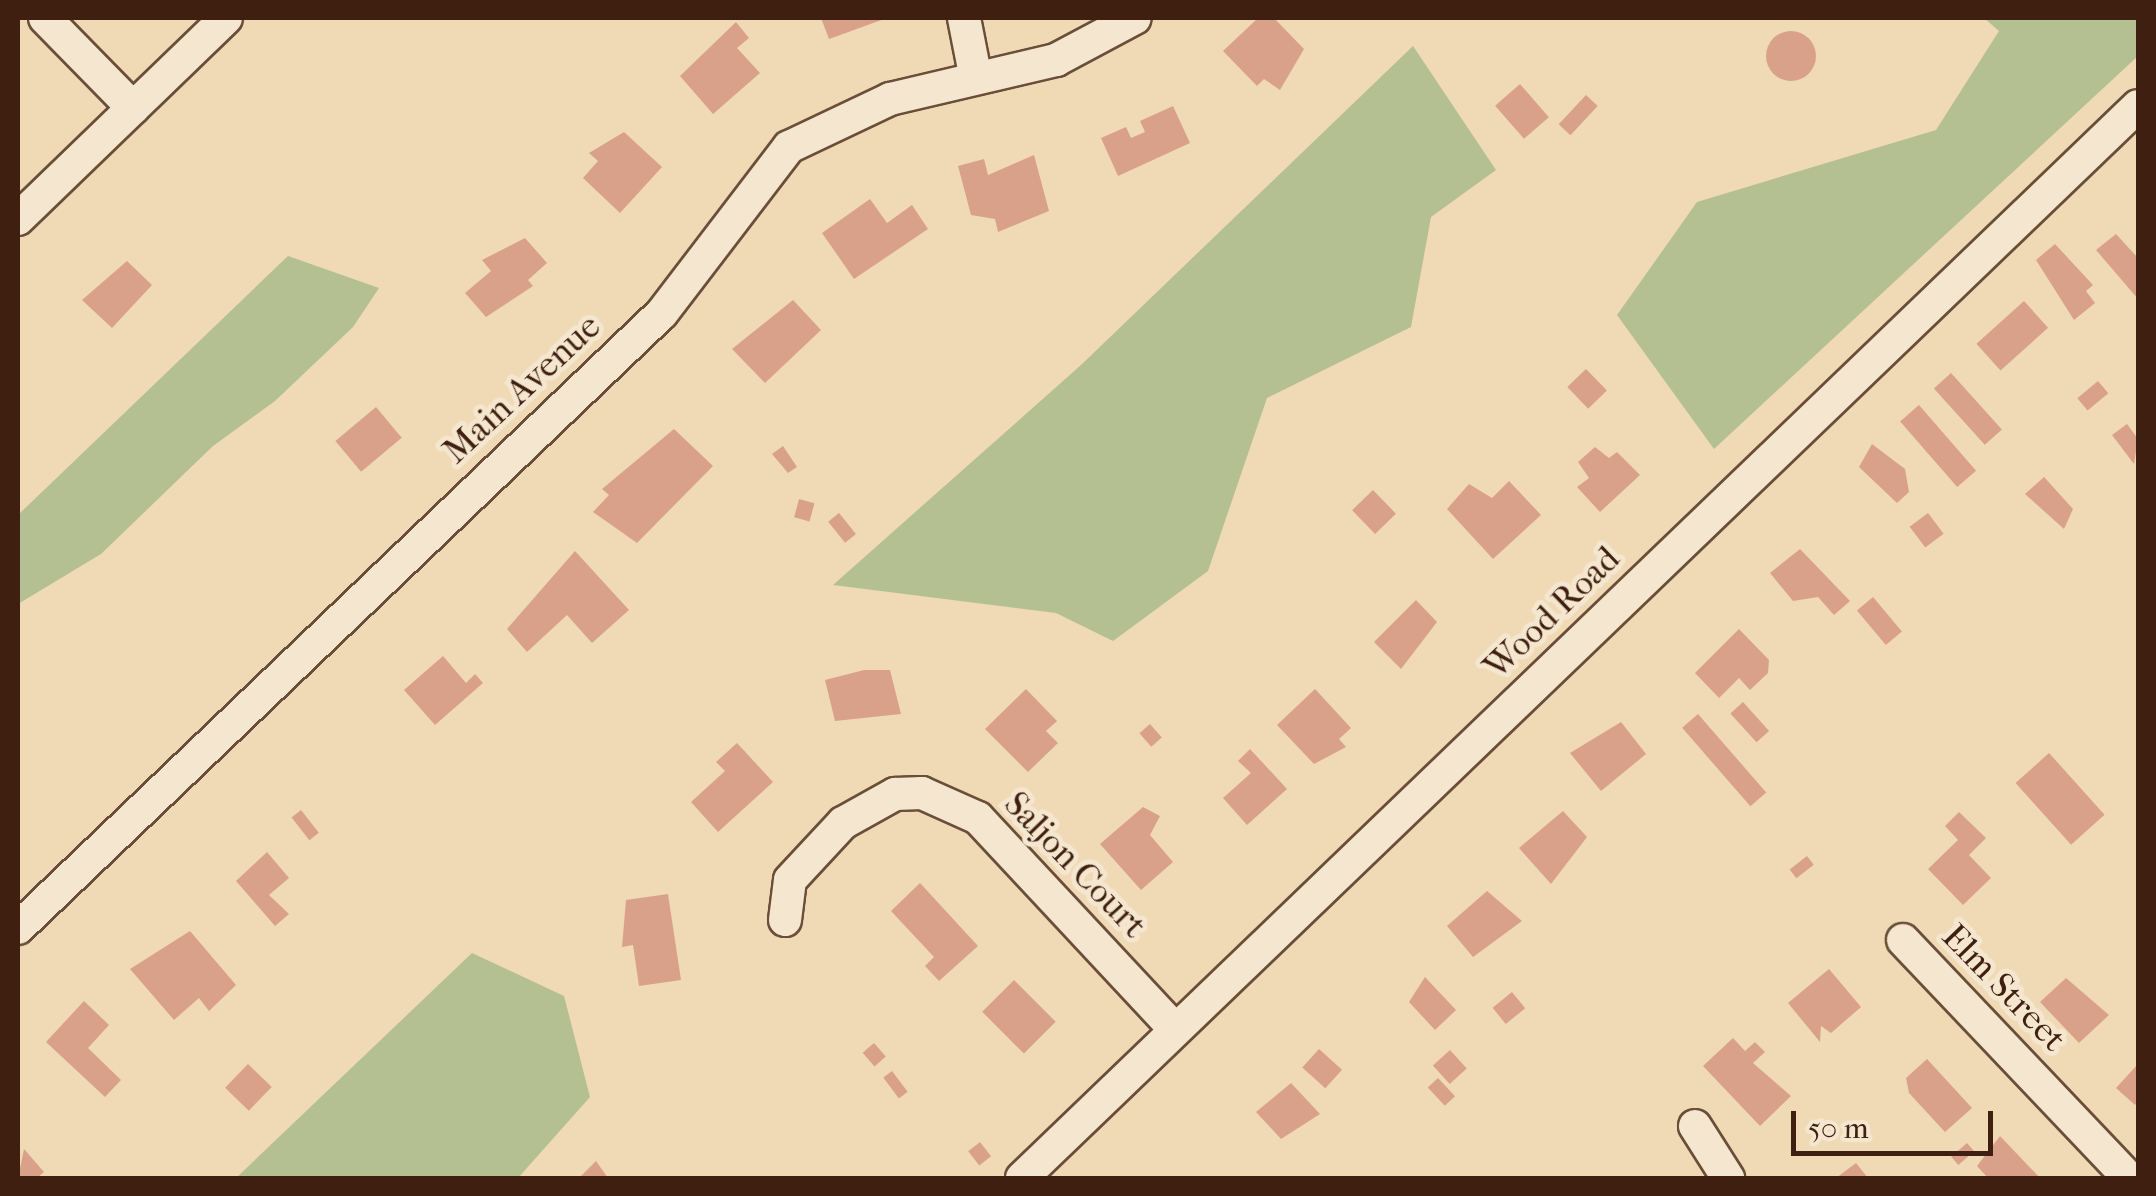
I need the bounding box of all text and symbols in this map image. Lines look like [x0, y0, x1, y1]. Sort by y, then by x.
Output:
street label: Main Avenue [435, 306, 609, 472]
street label: Wood Road [1476, 538, 1628, 688]
street label: Saljon Court [995, 783, 1155, 947]
street label: Elm Street [1933, 916, 2075, 1060]
scale bar [1796, 1091, 1998, 1153]
text: 50 m [1808, 1111, 1869, 1146]

